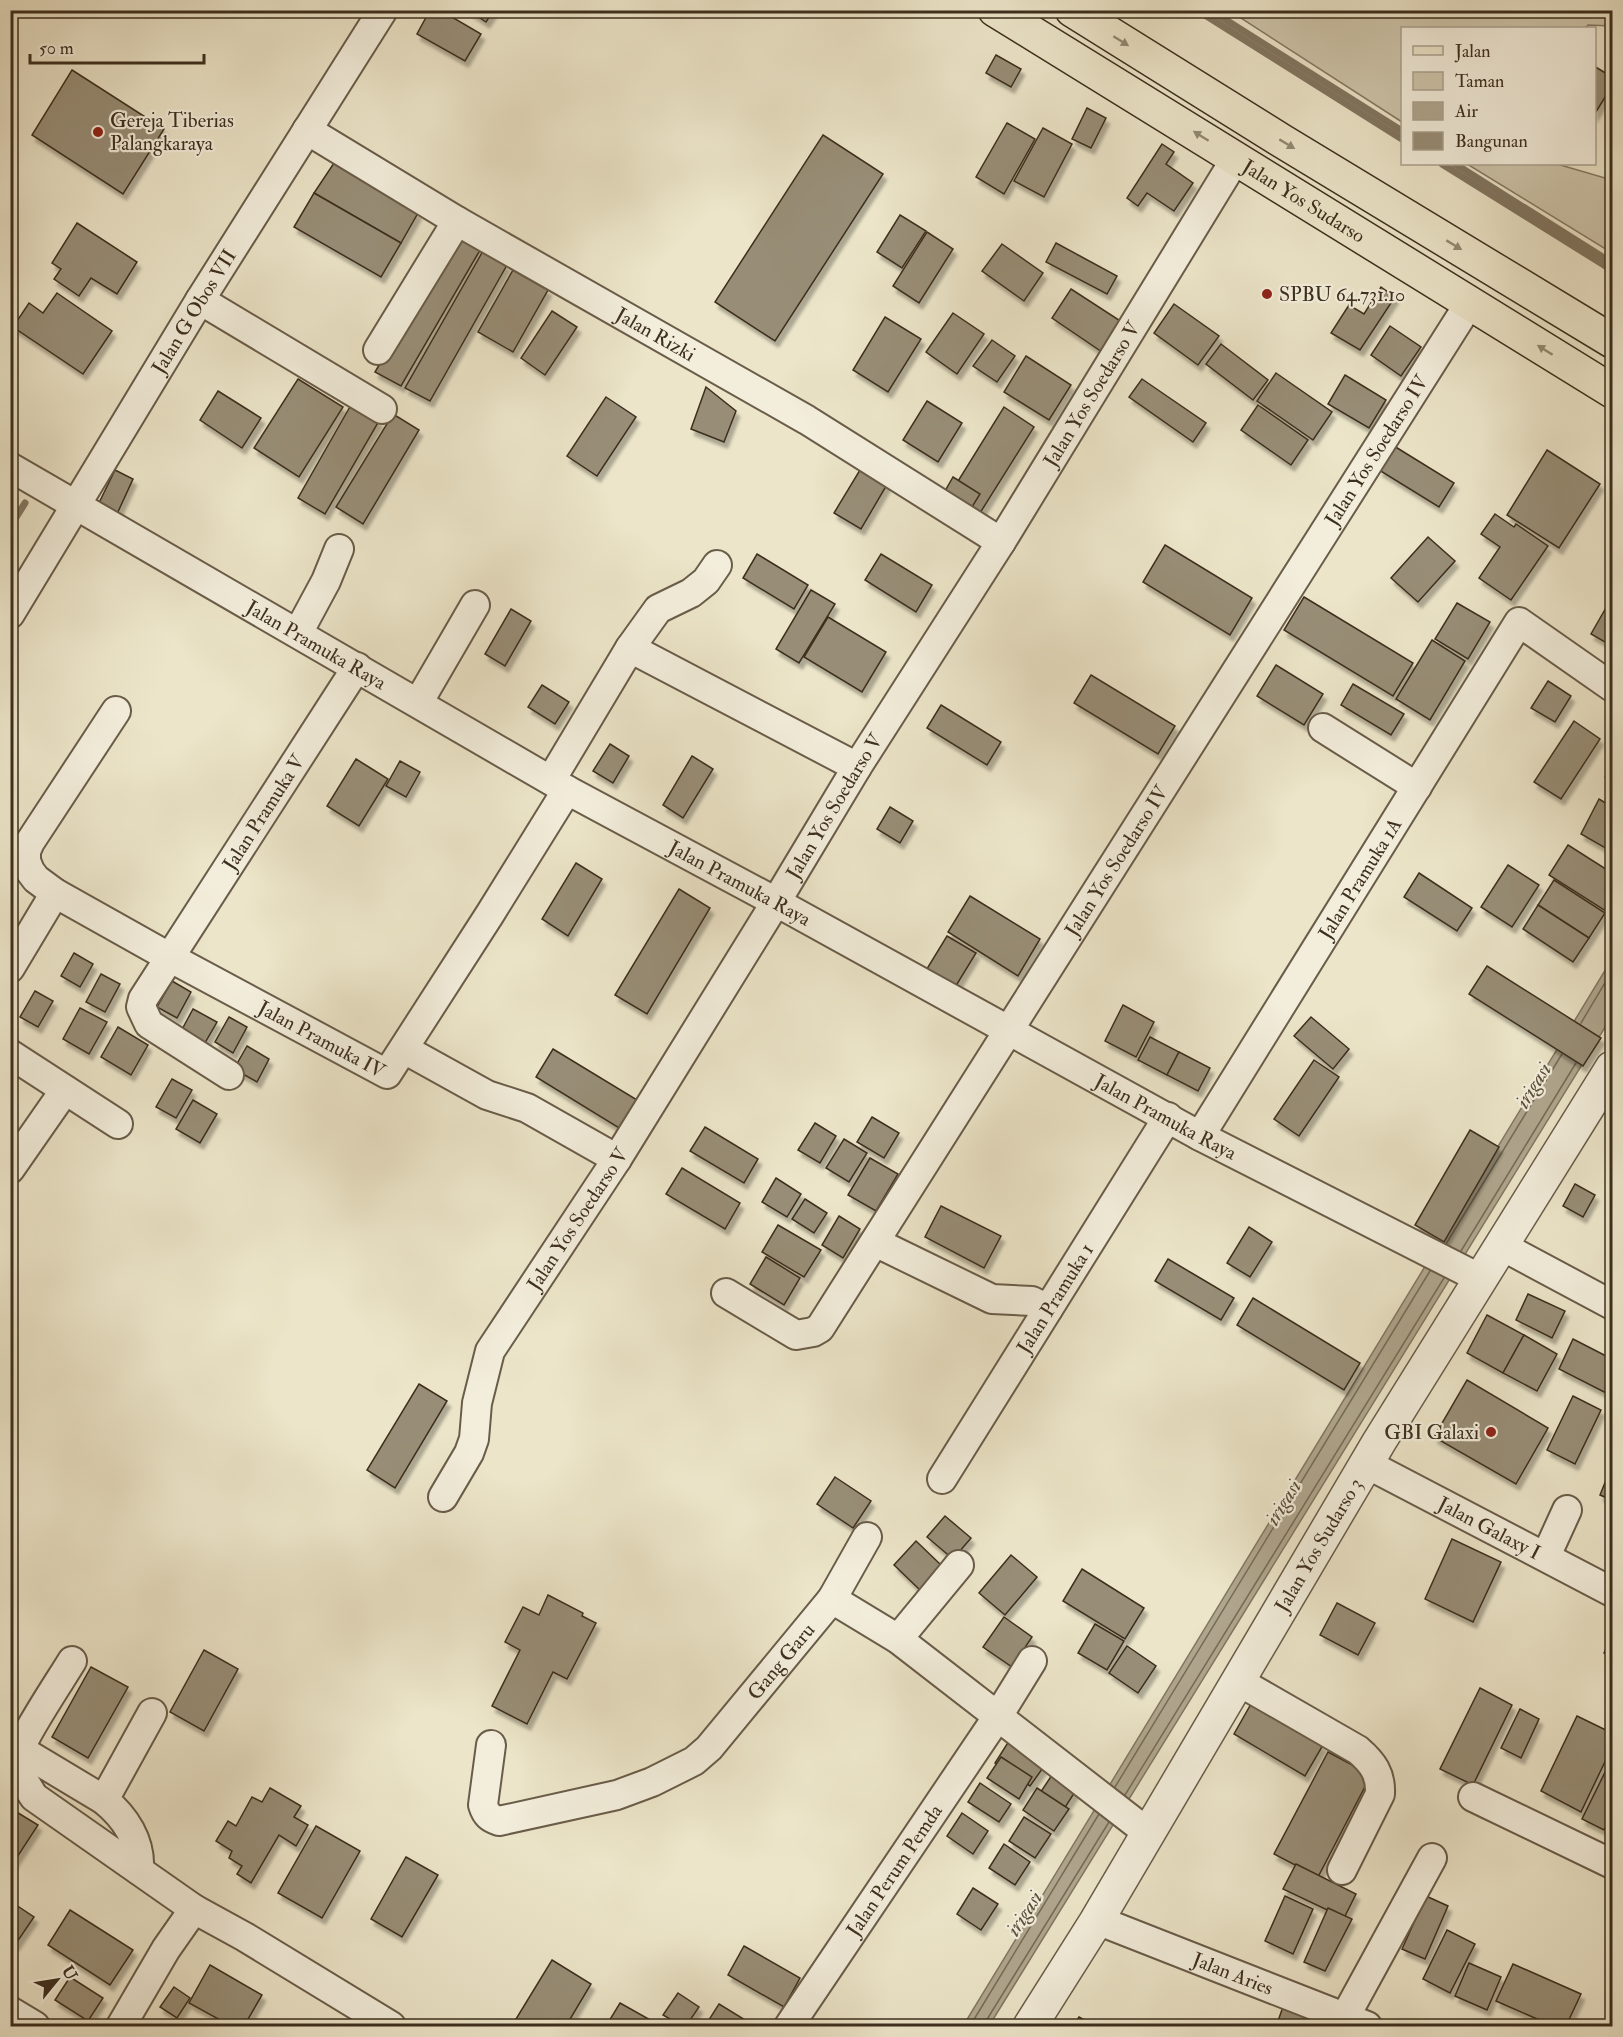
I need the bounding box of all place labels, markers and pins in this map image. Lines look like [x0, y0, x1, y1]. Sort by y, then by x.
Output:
place label: Gereja Tiberias Palangkaraya [110, 108, 234, 156]
marker: Gereja Tiberias Palangkaraya [91, 125, 105, 139]
place label: SPBU 64.731.10 [1279, 282, 1405, 307]
marker: SPBU 64.731.10 [1260, 287, 1274, 301]
place label: GBI Galaxi [1384, 1420, 1479, 1445]
marker: GBI Galaxi [1484, 1425, 1498, 1439]

